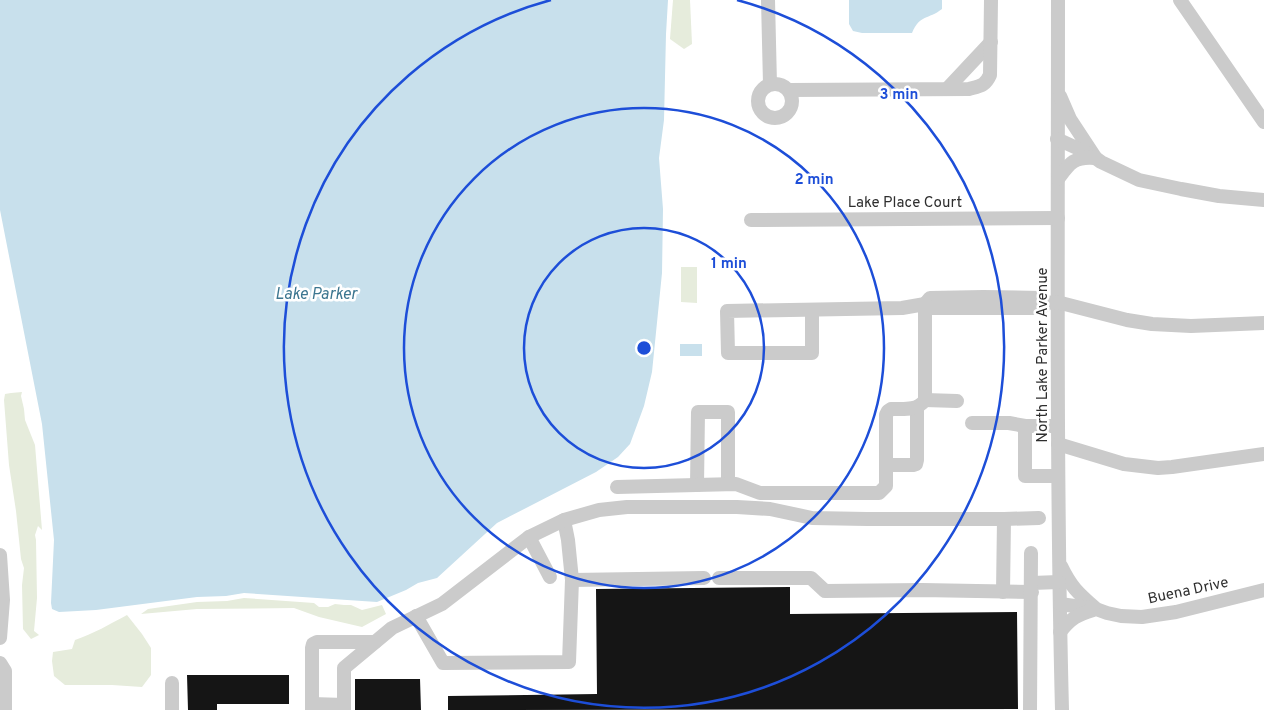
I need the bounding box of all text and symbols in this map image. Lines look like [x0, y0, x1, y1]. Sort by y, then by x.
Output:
text: 3 min [879, 86, 919, 105]
text: 2 min [794, 171, 834, 190]
street label: Lake Place Court [848, 194, 962, 213]
text: 1 min [711, 255, 747, 274]
street label: North Lake Parker Avenue [1034, 267, 1053, 443]
water label: Lake Parker [275, 285, 359, 305]
centre of rings [635, 339, 653, 357]
street label: Buena Drive [1146, 574, 1230, 609]

